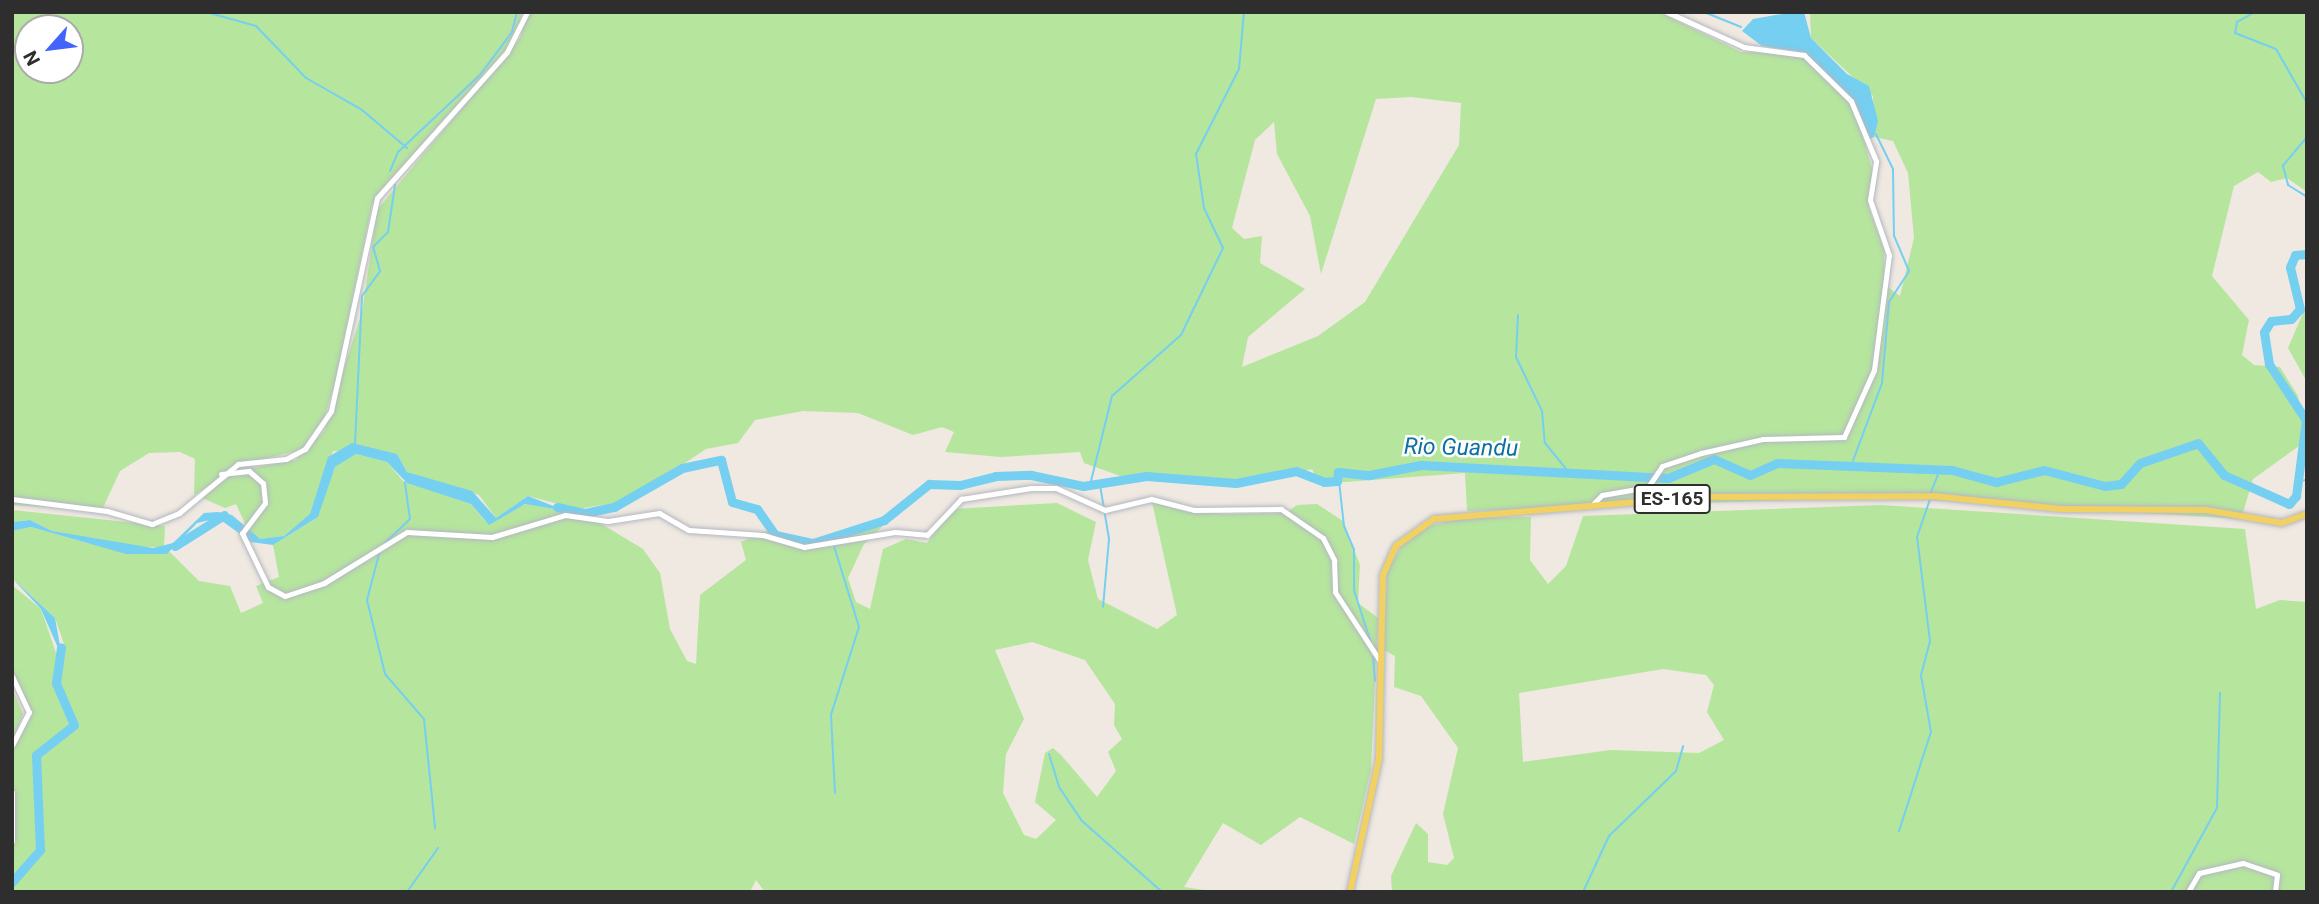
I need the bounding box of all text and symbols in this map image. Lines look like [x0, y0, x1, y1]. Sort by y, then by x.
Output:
north arrow [14, 14, 84, 84]
text: N [18, 47, 45, 69]
water label: Rio Guandu [1404, 433, 1518, 463]
road number: ES-165 [1634, 484, 1710, 514]

